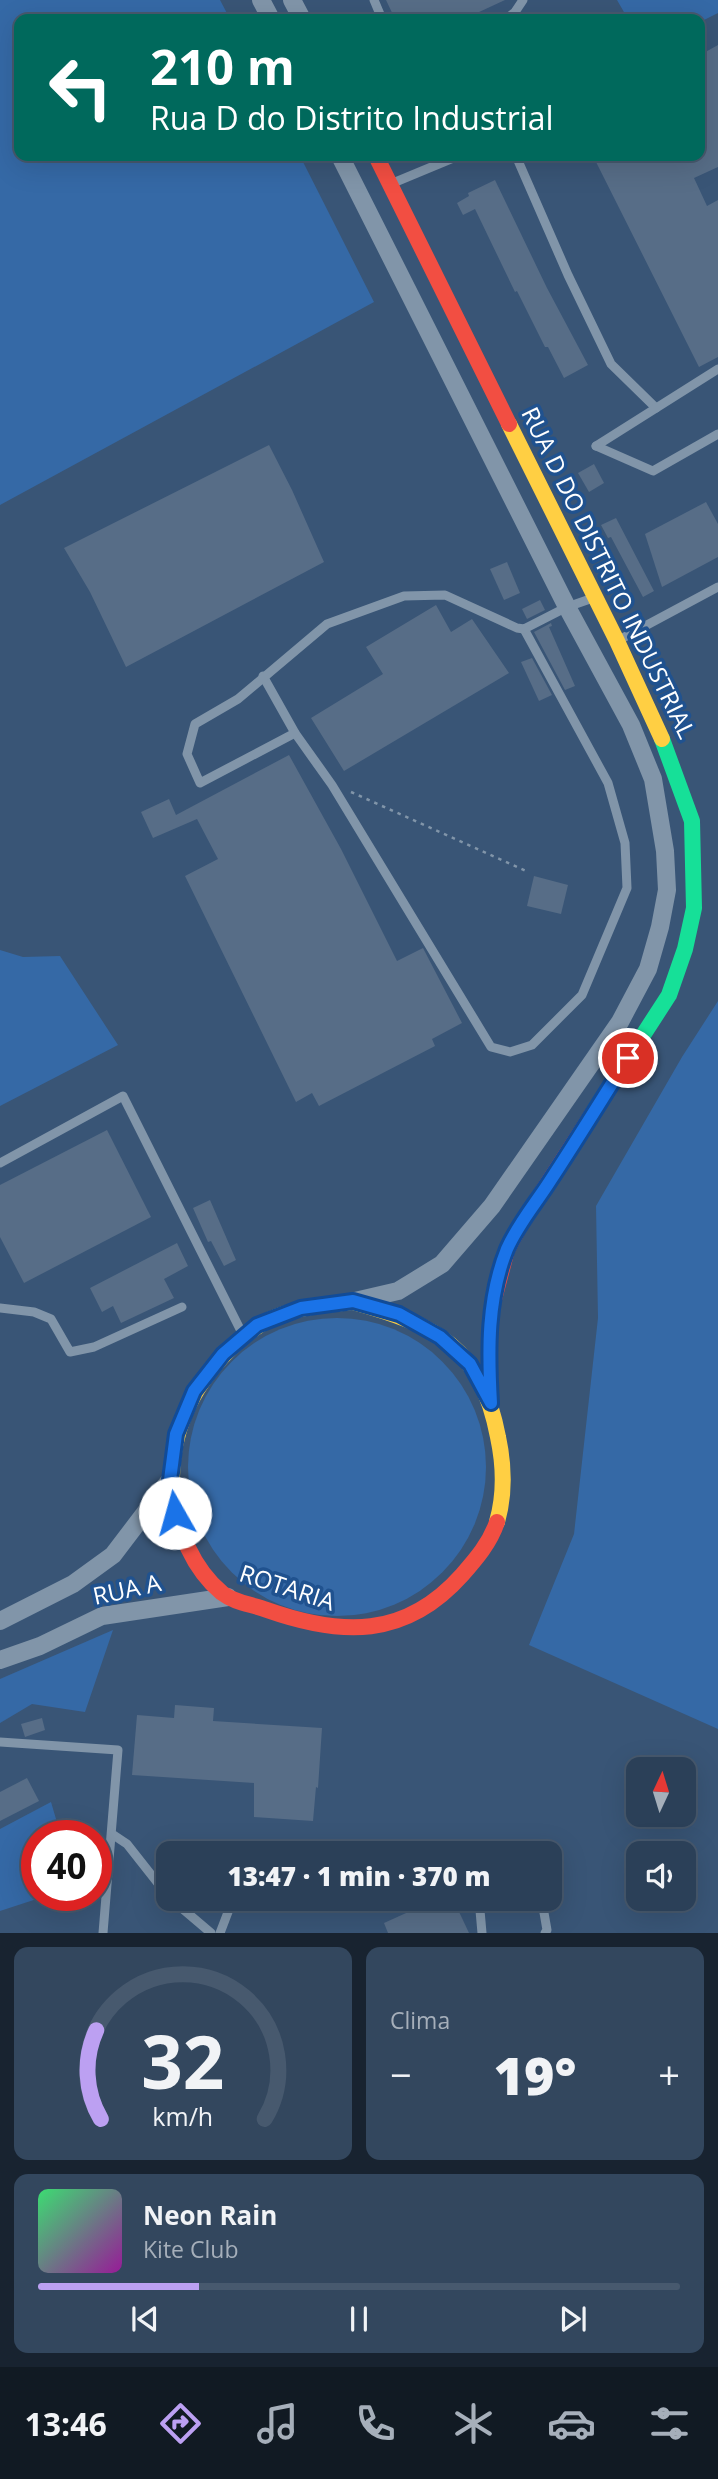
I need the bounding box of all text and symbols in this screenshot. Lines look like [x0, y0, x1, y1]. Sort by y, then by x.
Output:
text: 210 m [150, 33, 295, 99]
icon: left [35, 42, 126, 133]
text: Rua D do Distrito Industrial [150, 96, 554, 139]
street label: RUA D DO DISTRITO INDUSTRIAL [514, 401, 704, 744]
pin [598, 1028, 658, 1088]
icon: arrive [609, 1039, 647, 1077]
position arrow [138, 1476, 212, 1550]
street label: ROTARIA [235, 1556, 340, 1618]
street label: RUA A [90, 1565, 165, 1612]
north arrow [626, 1757, 696, 1827]
map controls [626, 1757, 696, 1911]
speed limit sign: 40 [21, 1820, 112, 1911]
button: sound [626, 1841, 696, 1911]
text: 13:47 · 1 min · 370 m [228, 1858, 490, 1894]
text: Clima [390, 2004, 450, 2036]
text: 32 [141, 2012, 225, 2111]
text: 19° [494, 2039, 576, 2110]
text: − [390, 2048, 412, 2100]
text: + [658, 2048, 680, 2100]
text: km/h [153, 2099, 213, 2133]
text: Neon Rain [143, 2197, 277, 2233]
text: Kite Club [143, 2233, 238, 2265]
icon: previous [126, 2300, 164, 2338]
icon: pause [340, 2300, 378, 2338]
icon: next [554, 2300, 592, 2338]
icon: directions [156, 2399, 205, 2448]
icon: music [253, 2399, 302, 2448]
icon: phone [351, 2399, 400, 2448]
icon: climate [449, 2399, 498, 2448]
icon: car [547, 2399, 596, 2448]
icon: filters [645, 2399, 694, 2448]
text: 13:46 [24, 2402, 107, 2445]

